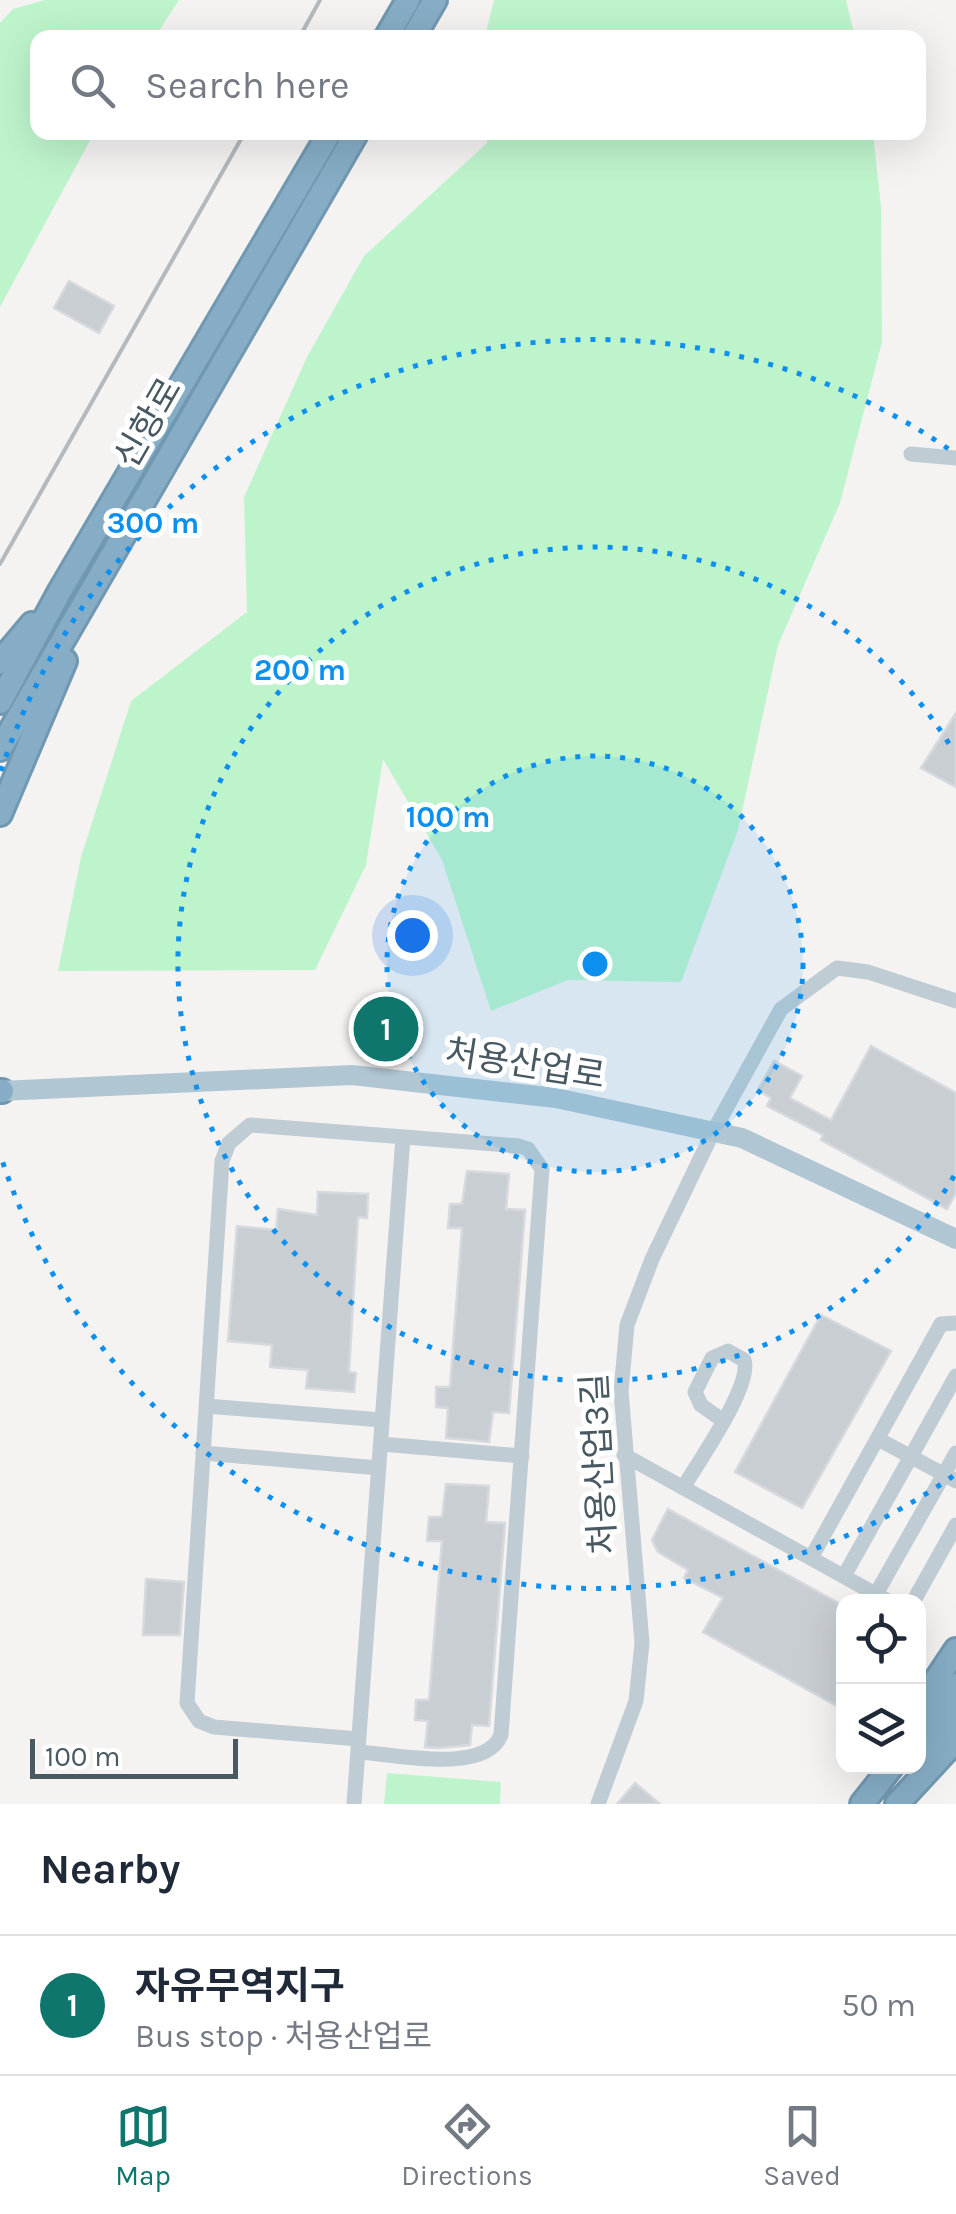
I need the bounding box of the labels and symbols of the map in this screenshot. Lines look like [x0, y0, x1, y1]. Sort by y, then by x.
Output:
street label: 신항로 [106, 371, 190, 475]
text: 300 m [107, 505, 199, 541]
text: 200 m [254, 652, 346, 688]
text: 100 m [406, 799, 490, 835]
your location [387, 910, 438, 961]
centre of rings [577, 946, 613, 982]
pin: 1 [354, 992, 418, 1066]
street label: 처용산업로 [442, 1031, 608, 1097]
street label: 처용산업3길 [574, 1372, 624, 1556]
scale bar [30, 1734, 238, 1778]

